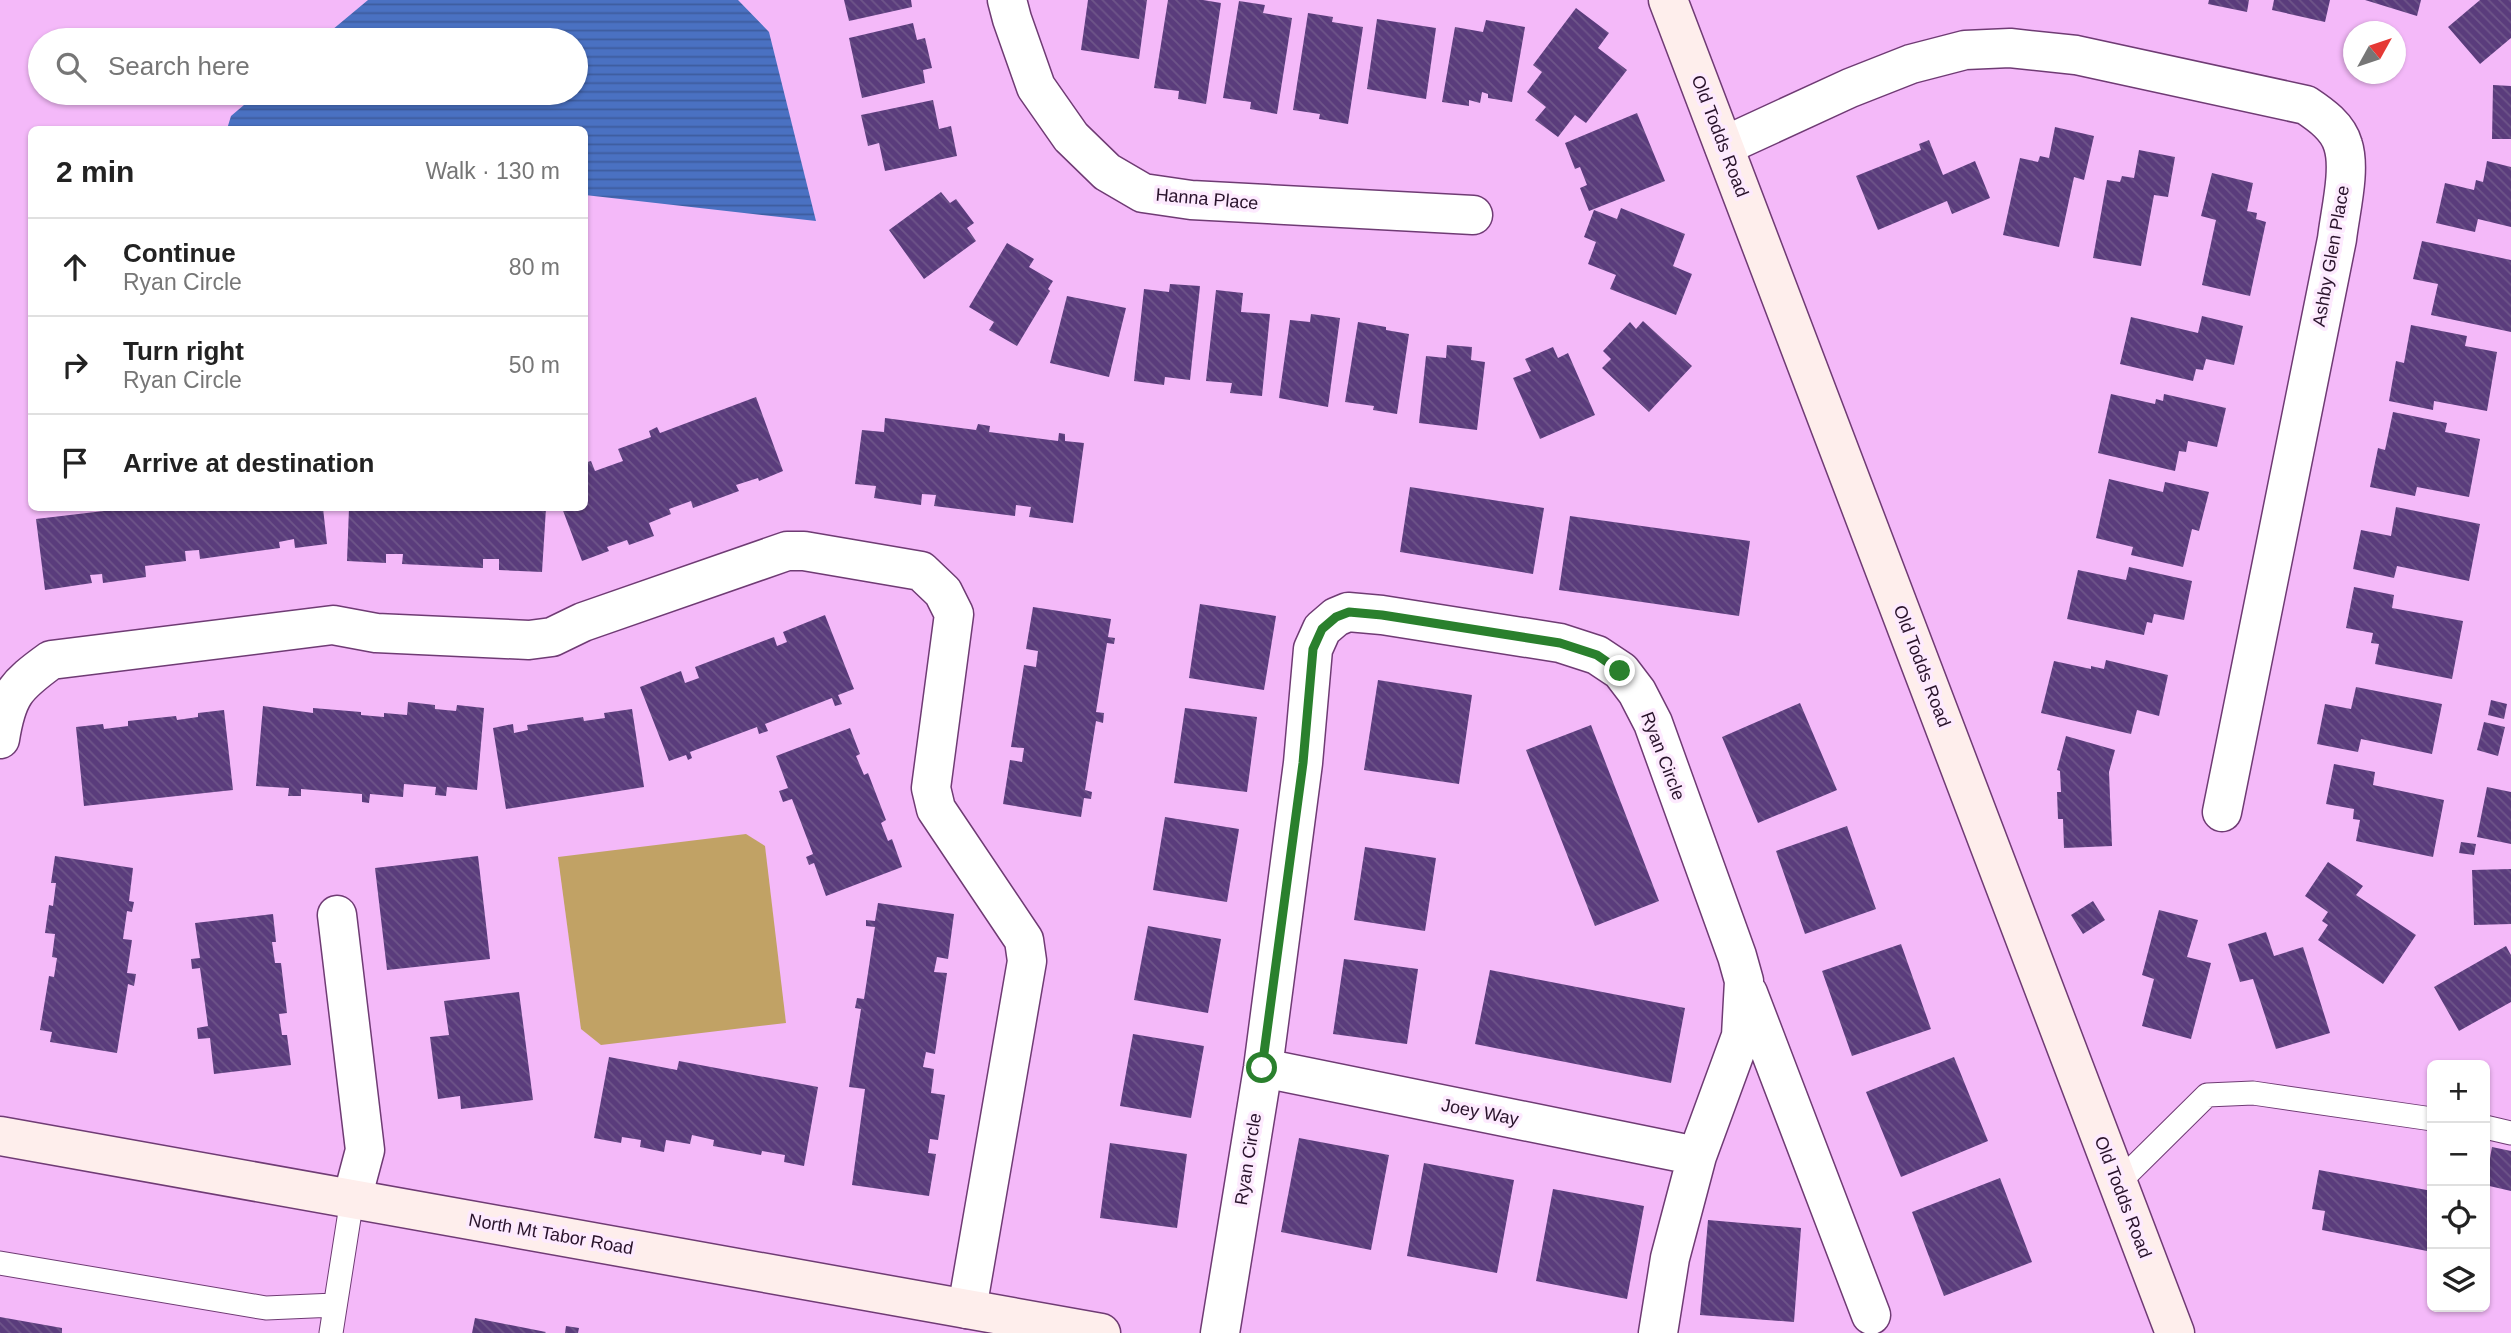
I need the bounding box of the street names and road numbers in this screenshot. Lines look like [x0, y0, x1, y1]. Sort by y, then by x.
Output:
street label: Old Todds Road [1688, 72, 1752, 200]
street label: Ashby Glen Place [2309, 184, 2353, 328]
street label: Hanna Place [1155, 185, 1259, 213]
street label: Old Todds Road [1890, 602, 1954, 730]
street label: Ryan Circle [1637, 709, 1689, 803]
street label: Joey Way [1440, 1095, 1520, 1129]
street label: Ryan Circle [1231, 1111, 1265, 1207]
street label: Old Todds Road [2091, 1133, 2155, 1261]
street label: North Mt Tabor Road [467, 1210, 635, 1258]

